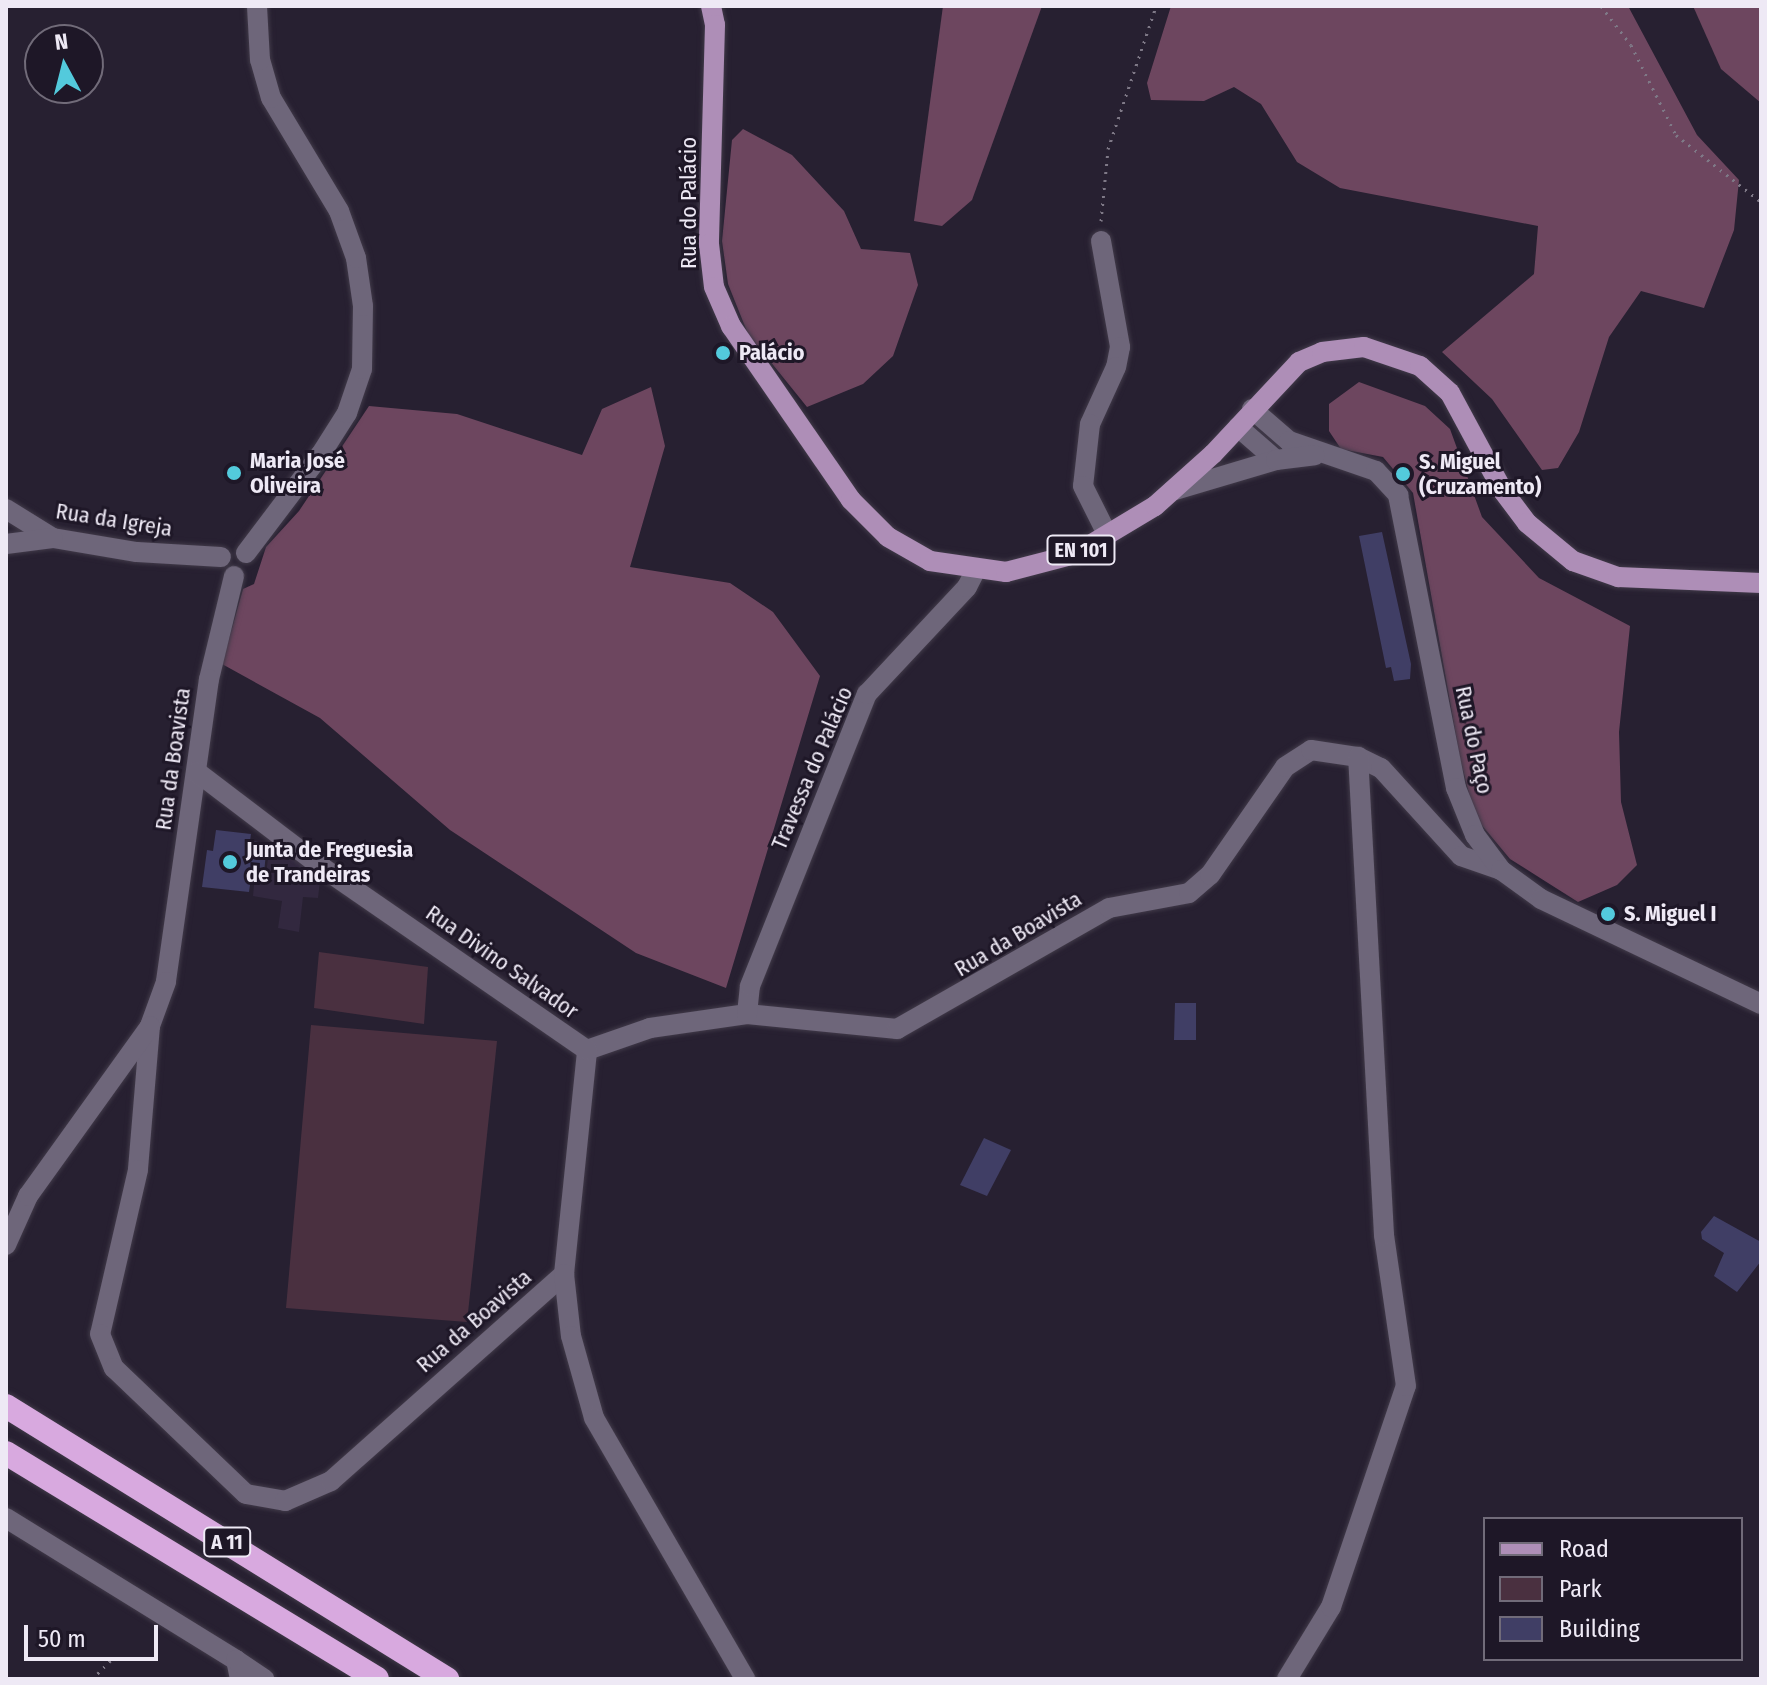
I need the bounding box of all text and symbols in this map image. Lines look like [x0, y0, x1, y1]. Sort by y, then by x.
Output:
north arrow [24, 24, 104, 104]
text: N [53, 27, 69, 56]
street label: Rua do Palácio [676, 137, 702, 269]
place label: Palácio [739, 340, 805, 366]
marker: Palácio [714, 344, 732, 362]
place label: Maria José Oliveira [250, 447, 345, 498]
place label: S. Miguel (Cruzamento) [1419, 448, 1541, 500]
marker: Maria José Oliveira [225, 464, 243, 482]
marker: S. Miguel (Cruzamento) [1394, 465, 1412, 483]
street label: Rua da Igreja [54, 498, 174, 542]
road number: EN 101 [1045, 534, 1117, 566]
street label: Travessa do Palácio [766, 683, 858, 853]
street label: Rua do Paço [1450, 684, 1498, 796]
street label: Rua da Boavista [150, 686, 196, 832]
place label: Junta de Freguesia de Trandeiras [246, 836, 413, 888]
marker: Junta de Freguesia de Trandeiras [221, 853, 239, 871]
street label: Rua da Boavista [950, 886, 1086, 982]
street label: Rua Divino Salvador [421, 900, 583, 1024]
place label: S. Miguel I [1624, 901, 1716, 927]
marker: S. Miguel I [1599, 905, 1617, 923]
street label: Rua da Boavista [411, 1264, 537, 1378]
legend [1483, 1517, 1743, 1661]
road number: A 11 [203, 1526, 251, 1558]
text: Road [1559, 1535, 1609, 1563]
text: Park [1559, 1575, 1602, 1603]
scale bar [28, 1609, 162, 1659]
text: Building [1559, 1615, 1640, 1643]
text: 50 m [38, 1625, 86, 1653]

